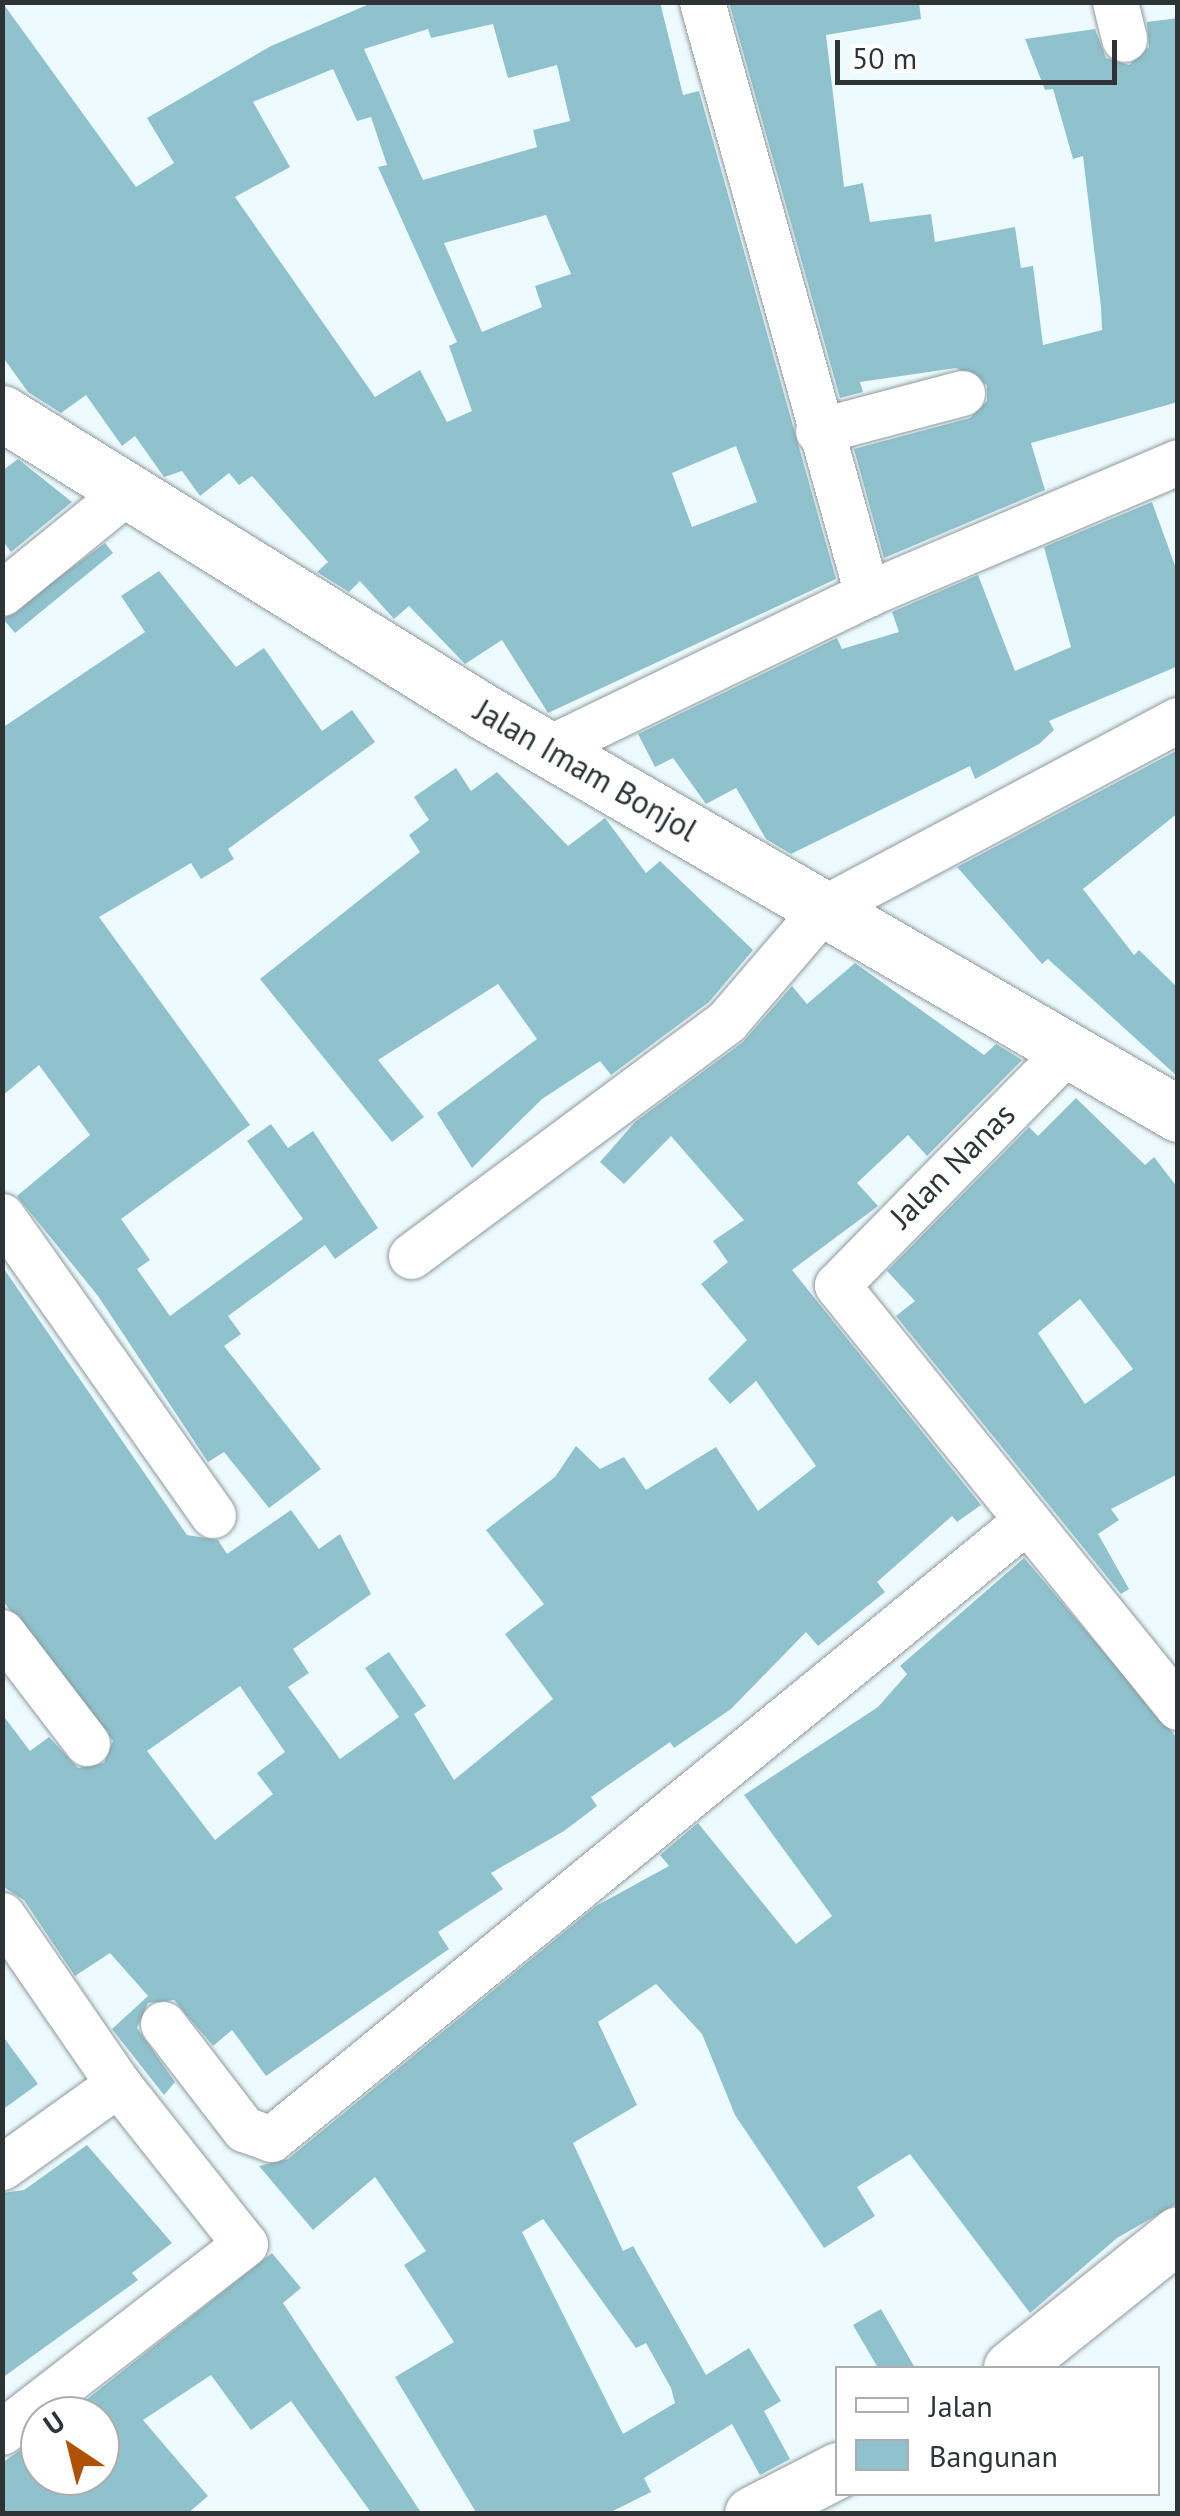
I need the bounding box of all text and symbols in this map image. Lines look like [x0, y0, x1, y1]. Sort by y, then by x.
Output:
scale bar [840, 20, 1122, 82]
text: 50 m [852, 38, 917, 77]
street label: Jalan Imam Bonjol [468, 691, 704, 849]
street label: Jalan Nanas [882, 1095, 1022, 1235]
legend [835, 2366, 1160, 2496]
text: Jalan [929, 2386, 993, 2425]
north arrow [20, 2396, 120, 2496]
text: U [36, 2402, 71, 2443]
text: Bangunan [929, 2436, 1058, 2475]

